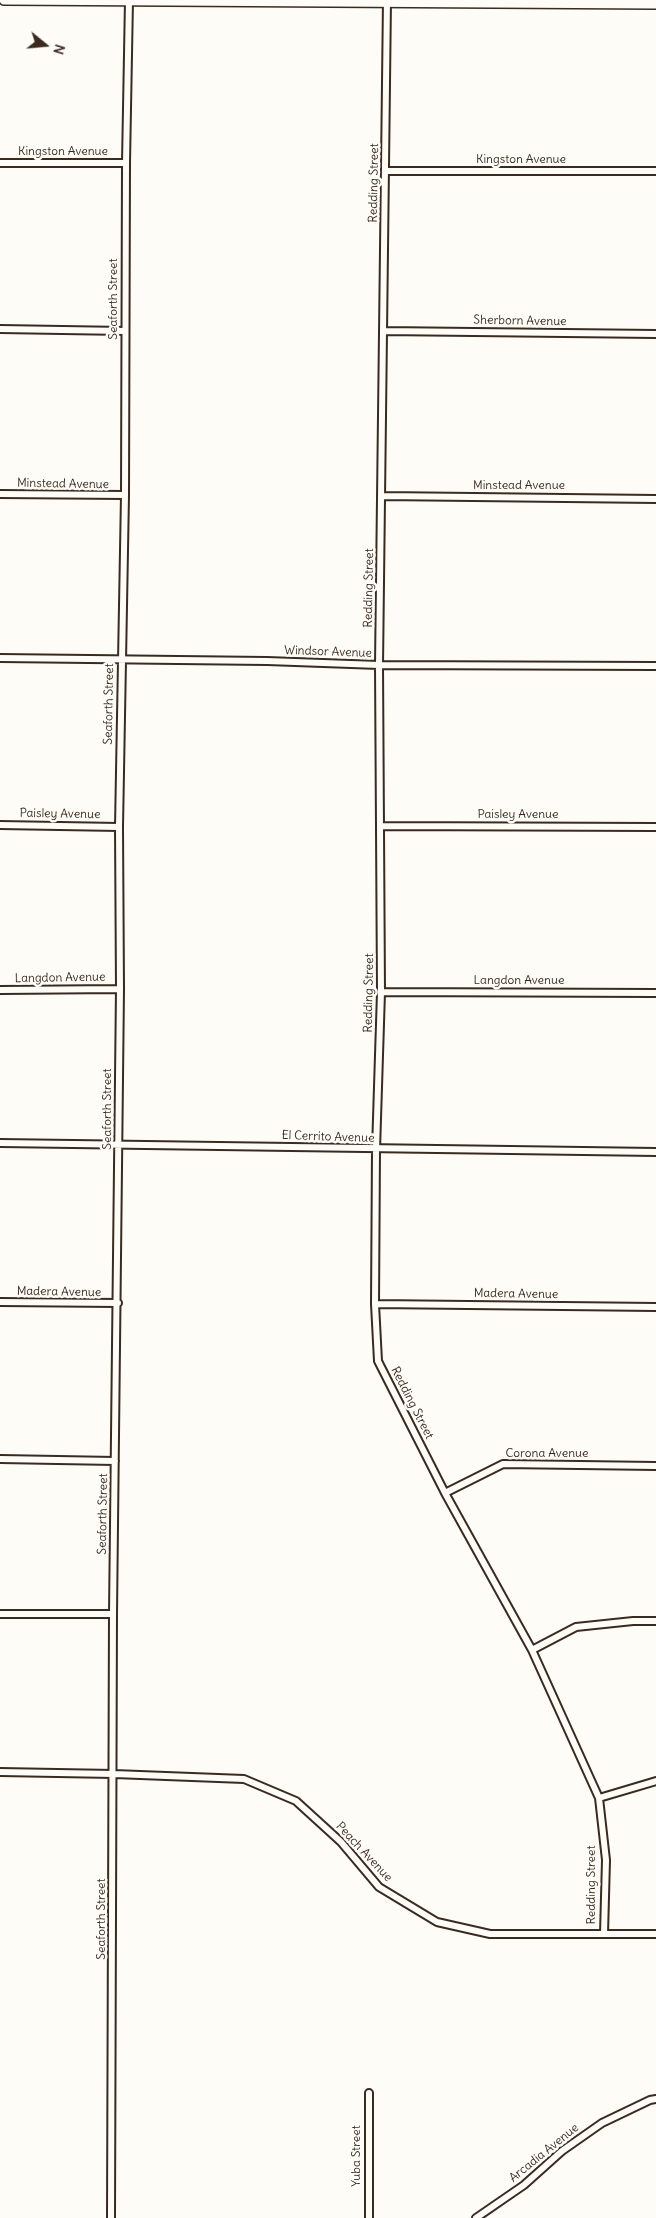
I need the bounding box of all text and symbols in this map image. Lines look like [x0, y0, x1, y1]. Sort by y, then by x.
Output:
north arrow [20, 20, 70, 70]
text: N [49, 42, 69, 57]
street label: Redding Street [366, 143, 382, 223]
street label: Kingston Avenue [18, 145, 108, 159]
street label: Kingston Avenue [476, 153, 566, 167]
street label: Seaforth Street [107, 258, 121, 340]
street label: Sherborn Avenue [473, 313, 567, 329]
street label: Minstead Avenue [17, 476, 109, 492]
street label: Minstead Avenue [473, 479, 565, 493]
street label: Redding Street [361, 548, 377, 628]
street label: Windsor Avenue [284, 643, 372, 661]
street label: Seaforth Street [101, 663, 117, 745]
street label: Paisley Avenue [19, 806, 101, 822]
street label: Paisley Avenue [478, 808, 558, 822]
street label: Redding Street [361, 953, 377, 1033]
street label: Langdon Avenue [14, 970, 106, 986]
street label: Langdon Avenue [474, 974, 564, 988]
street label: Seaforth Street [101, 1068, 115, 1150]
street label: El Cerrito Avenue [281, 1128, 375, 1146]
street label: Madera Avenue [17, 1284, 101, 1300]
street label: Madera Avenue [474, 1286, 558, 1302]
street label: Redding Street [388, 1364, 436, 1442]
street label: Corona Avenue [506, 1447, 588, 1461]
street label: Seaforth Street [95, 1473, 111, 1555]
street label: Peach Avenue [333, 1819, 395, 1885]
street label: Redding Street [585, 1845, 599, 1925]
street label: Seaforth Street [95, 1878, 109, 1960]
street label: Arcadia Avenue [506, 2121, 582, 2185]
street label: Yuba Street [350, 2125, 364, 2187]

